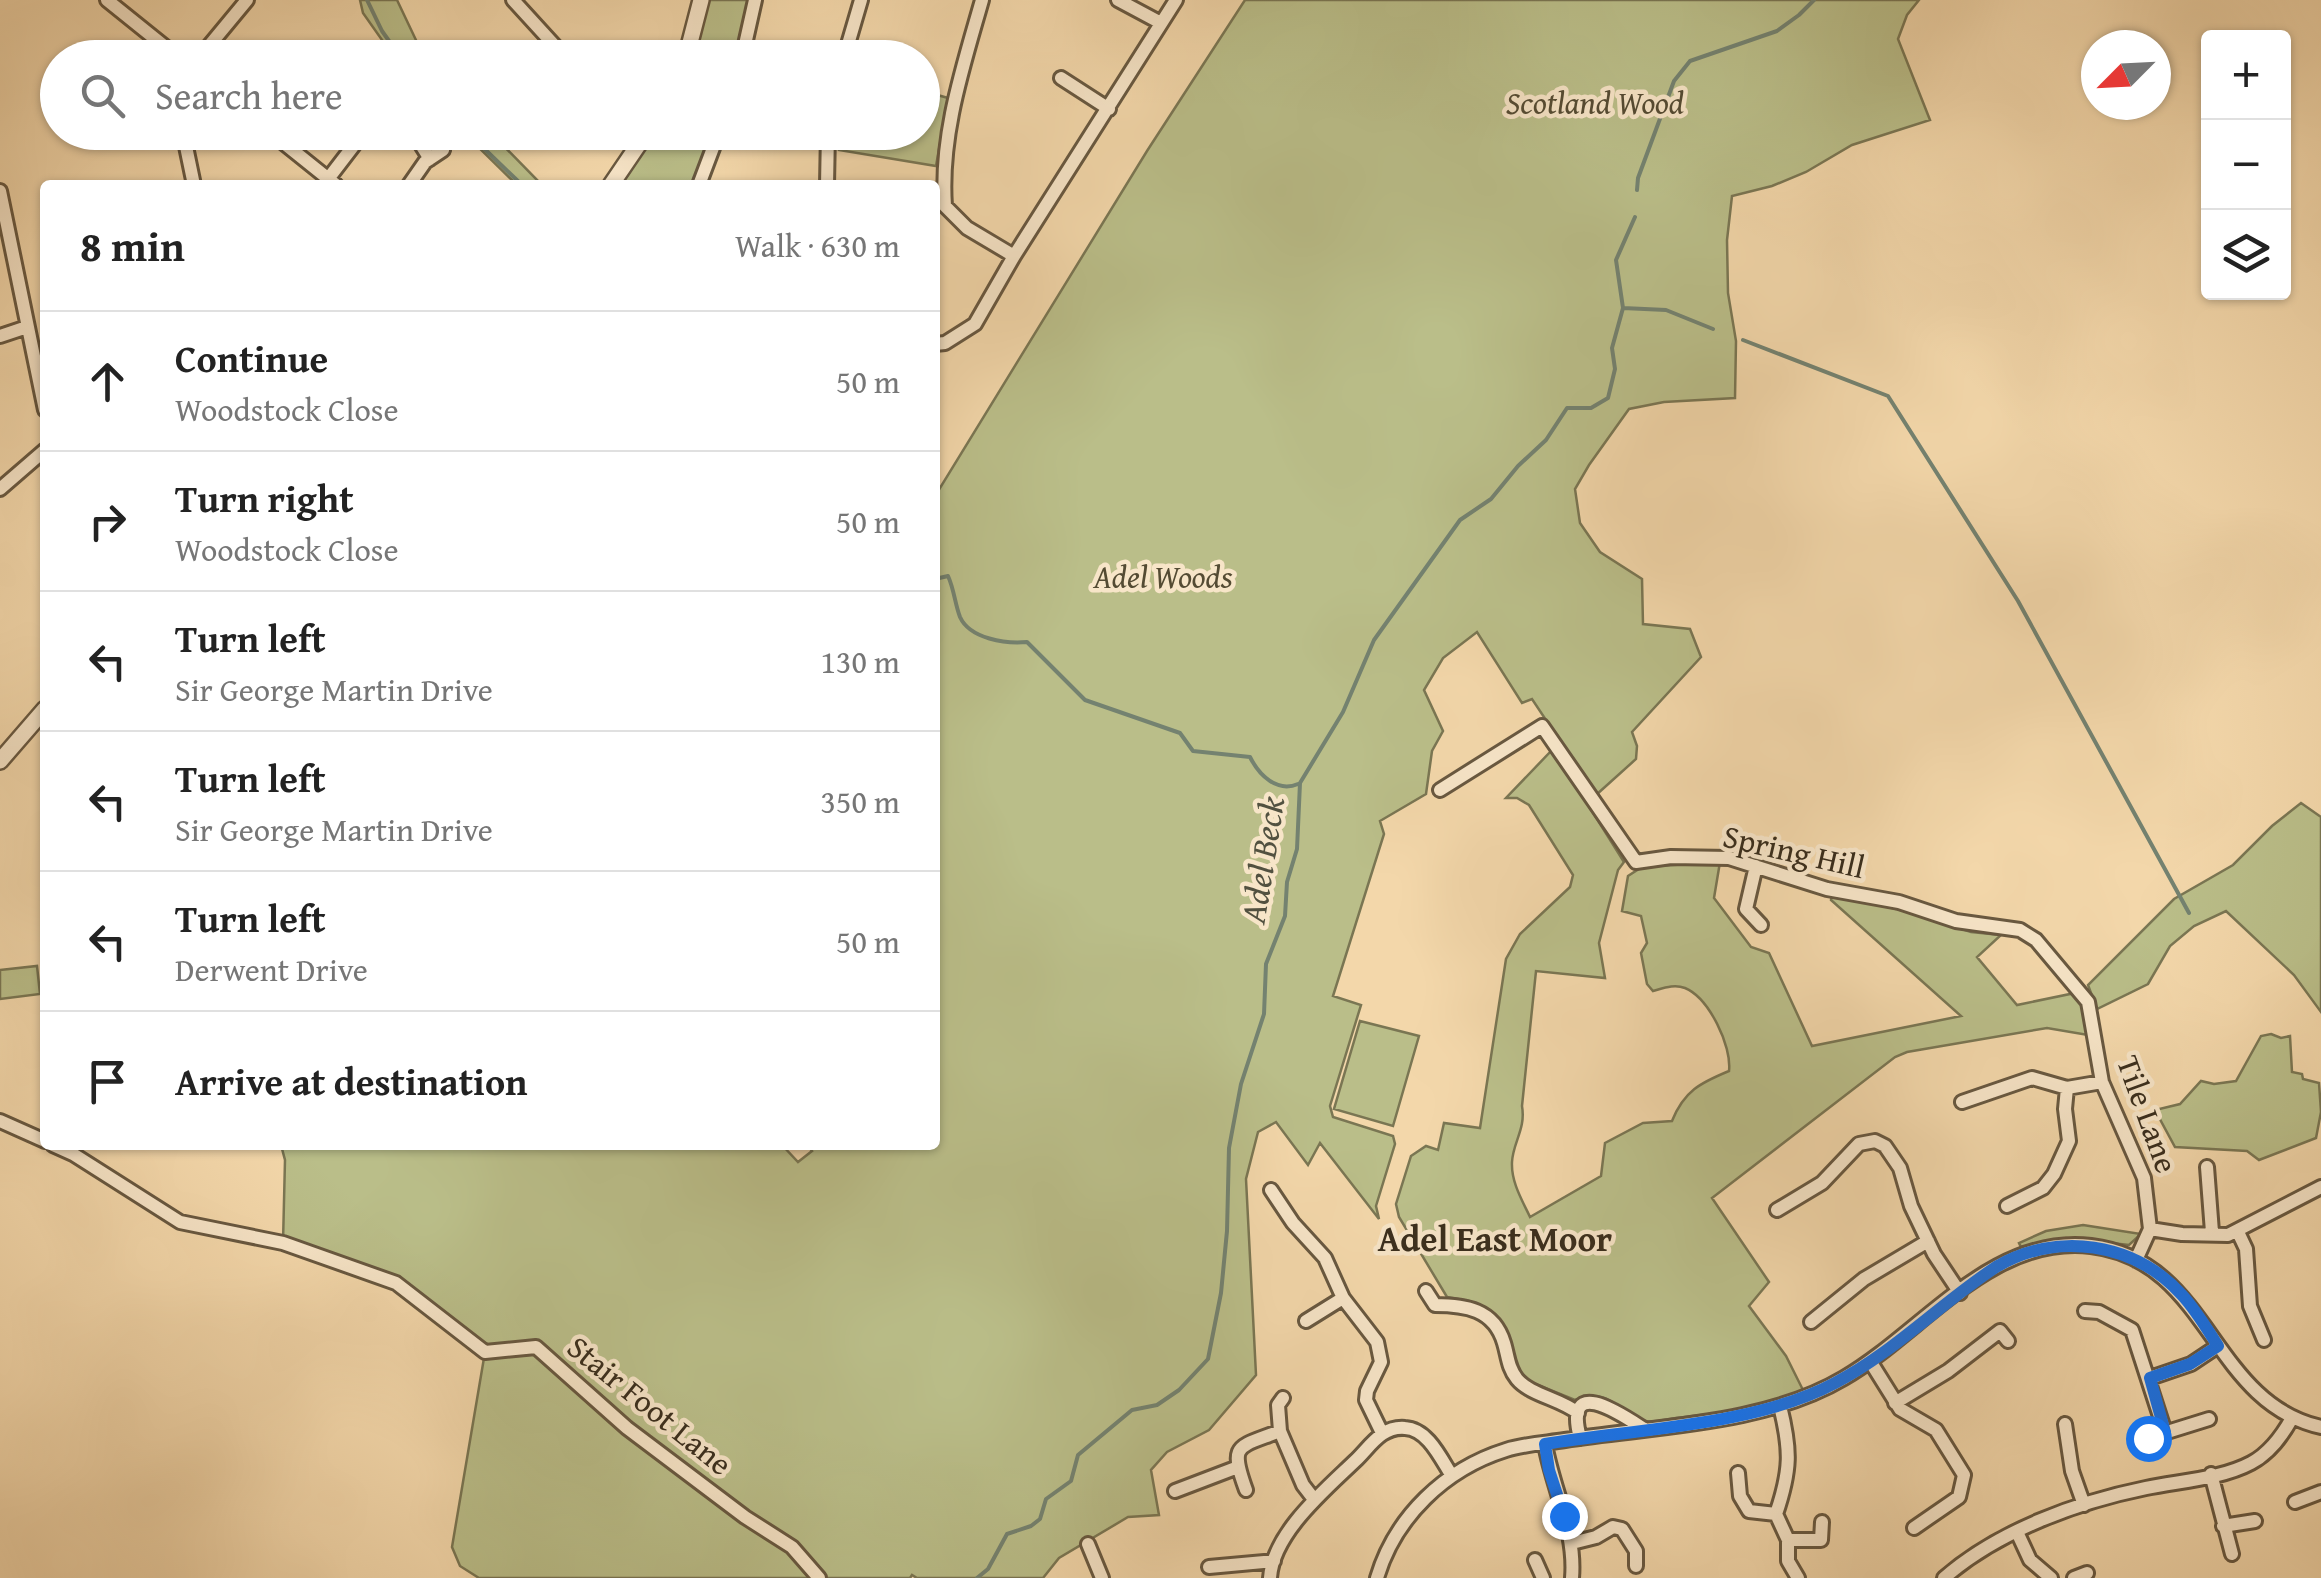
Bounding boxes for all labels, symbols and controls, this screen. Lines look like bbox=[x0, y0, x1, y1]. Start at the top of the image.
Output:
north arrow bbox=[2081, 30, 2171, 120]
map controls bbox=[2201, 30, 2291, 300]
button: + bbox=[2201, 30, 2291, 120]
search box bbox=[40, 40, 940, 150]
text: Search here bbox=[155, 67, 343, 123]
icon: search bbox=[75, 68, 130, 123]
park label: Scotland Wood bbox=[1506, 79, 1684, 126]
button: − bbox=[2201, 120, 2291, 210]
button: layers bbox=[2201, 210, 2291, 300]
text: 8 min bbox=[80, 215, 185, 276]
text: Walk · 630 m bbox=[735, 222, 900, 269]
text: Continue bbox=[175, 330, 328, 386]
icon: ahead bbox=[80, 354, 135, 409]
text: 50 m bbox=[836, 358, 900, 405]
text: Woodstock Close bbox=[175, 386, 398, 433]
text: Turn right bbox=[175, 470, 354, 526]
icon: right bbox=[80, 494, 135, 549]
text: 50 m bbox=[836, 498, 900, 545]
text: Woodstock Close bbox=[175, 526, 398, 573]
park label: Adel Woods bbox=[1093, 553, 1233, 600]
text: Turn left bbox=[175, 610, 326, 666]
icon: left bbox=[80, 634, 135, 689]
text: 130 m bbox=[821, 638, 900, 685]
text: Sir George Martin Drive bbox=[175, 666, 493, 713]
text: Turn left bbox=[175, 750, 326, 806]
icon: left bbox=[80, 774, 135, 829]
text: 350 m bbox=[821, 778, 900, 825]
water label: Adel Beck bbox=[1227, 792, 1297, 928]
text: Sir George Martin Drive bbox=[175, 806, 493, 853]
street label: Spring Hill bbox=[1718, 812, 1870, 890]
text: Turn left bbox=[175, 890, 326, 946]
icon: left bbox=[80, 914, 135, 969]
text: 50 m bbox=[836, 918, 900, 965]
text: Derwent Drive bbox=[175, 946, 368, 993]
street label: Tile Lane bbox=[2105, 1049, 2191, 1179]
text: Arrive at destination bbox=[175, 1053, 528, 1109]
icon: arrive bbox=[80, 1054, 135, 1109]
district label: Adel East Moor bbox=[1378, 1213, 1612, 1264]
street label: Stair Foot Lane bbox=[557, 1324, 743, 1486]
route start bbox=[2126, 1416, 2172, 1462]
route end bbox=[1542, 1494, 1588, 1540]

